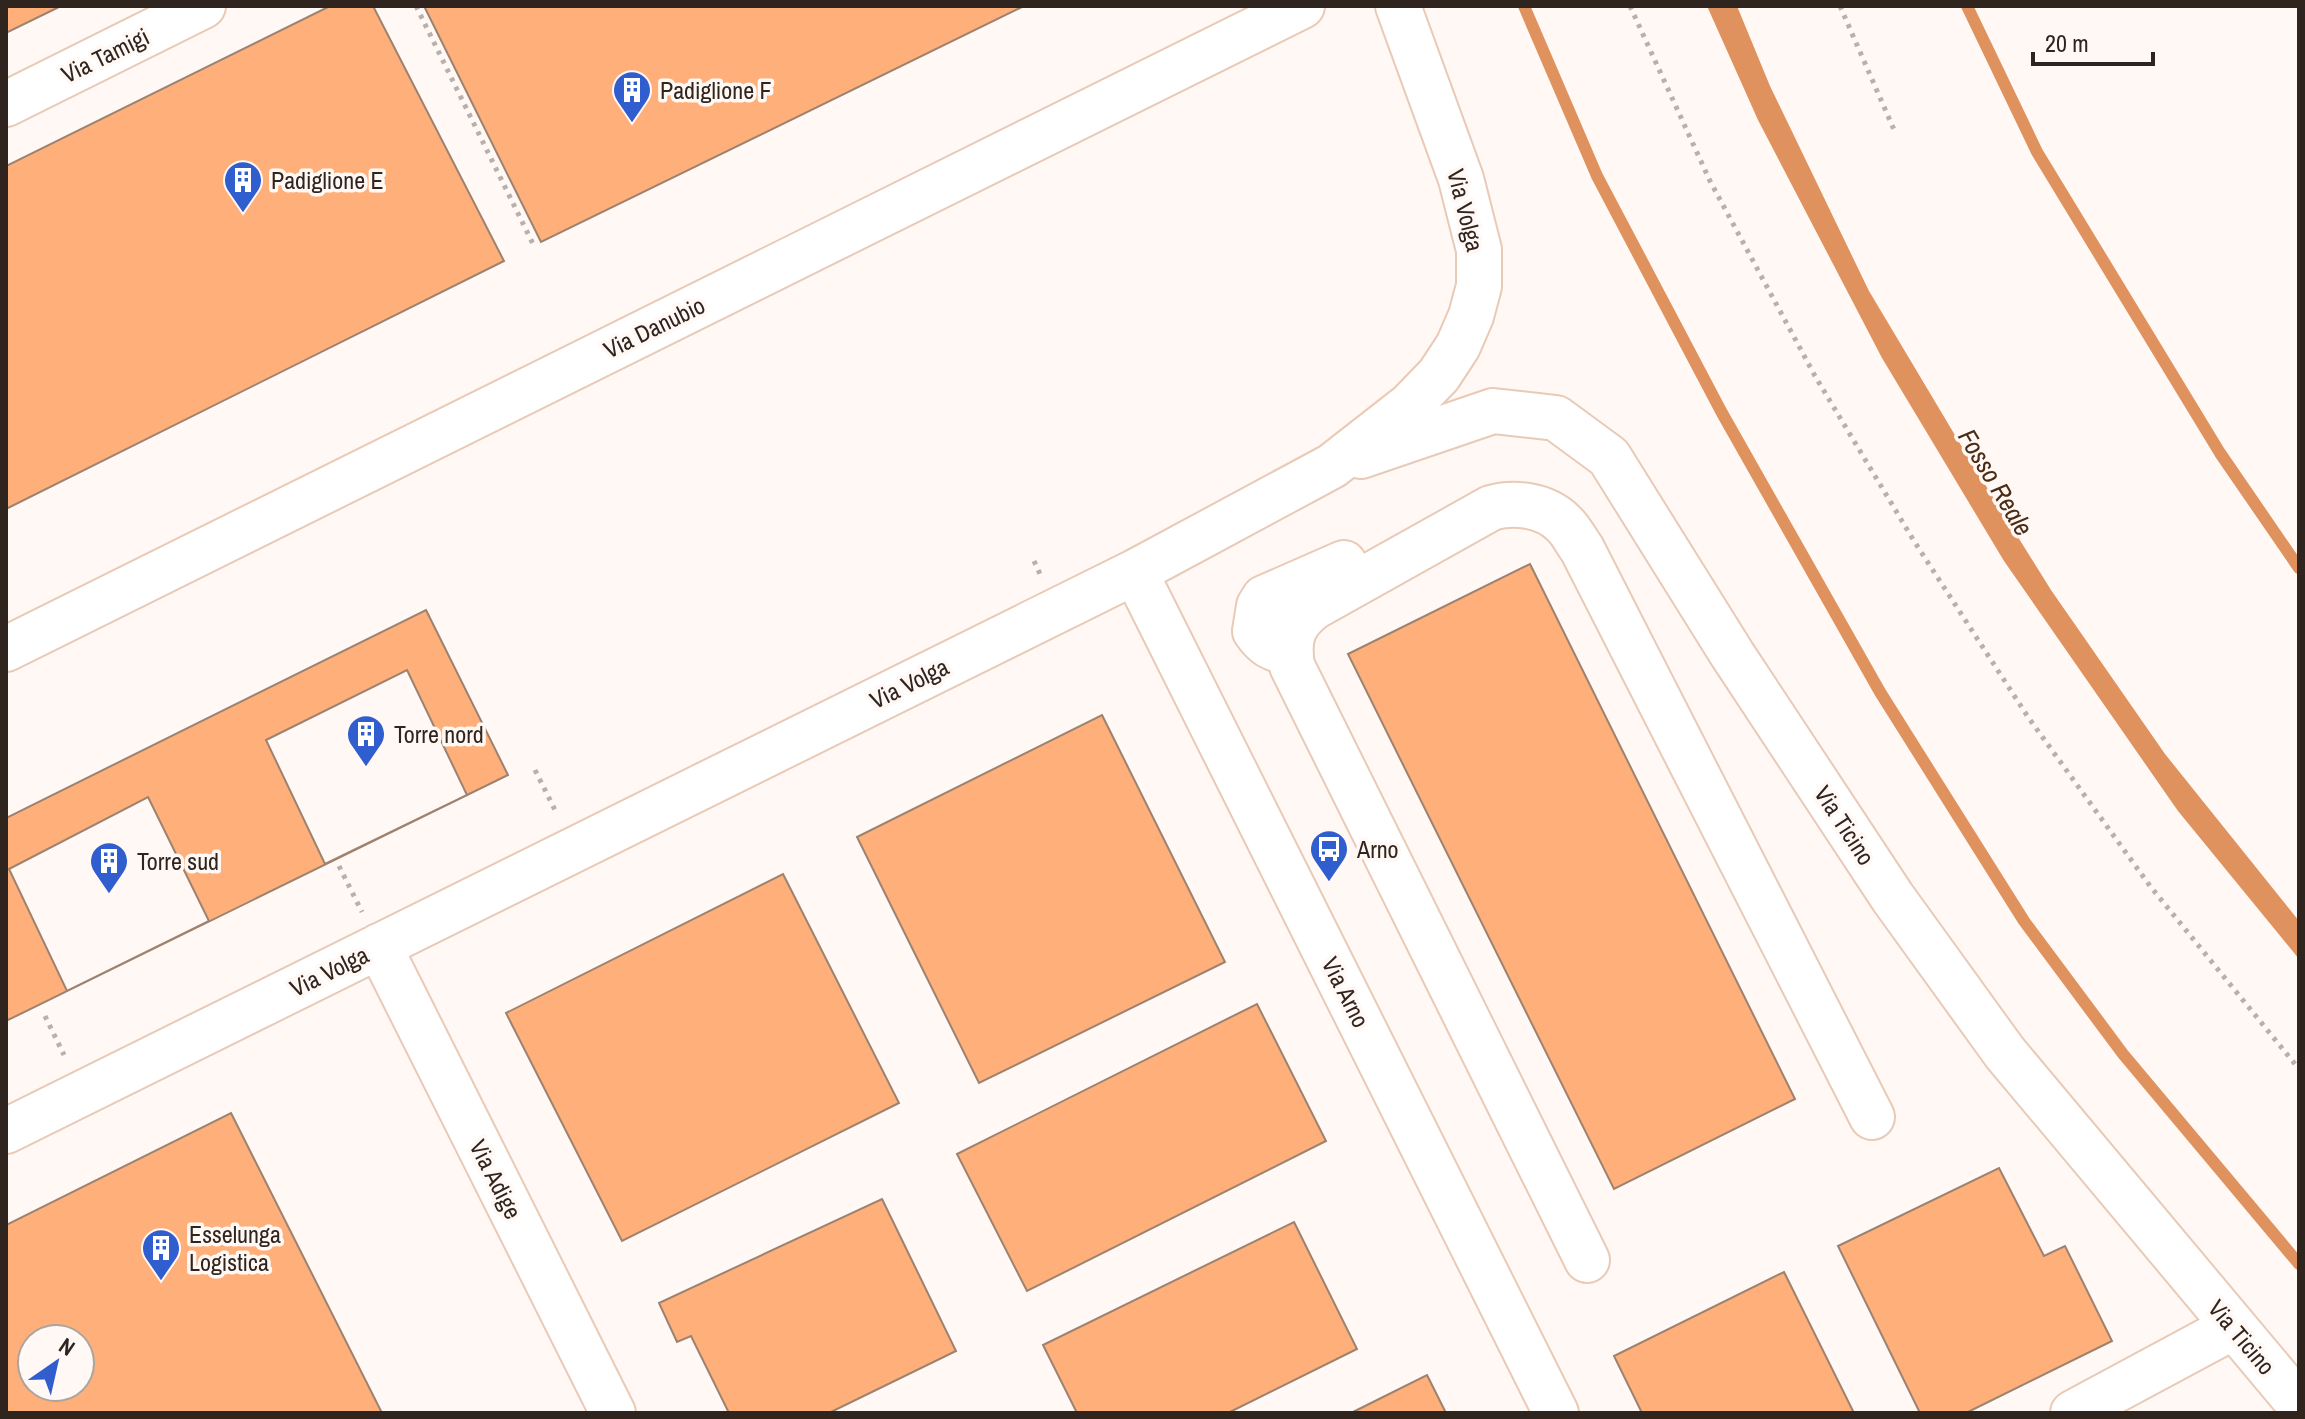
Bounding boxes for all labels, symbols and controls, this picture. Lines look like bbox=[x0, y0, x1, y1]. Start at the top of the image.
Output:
scale bar bbox=[2033, 16, 2153, 66]
street label: Via Tamigi bbox=[56, 20, 154, 90]
text: 20 m bbox=[2045, 27, 2089, 59]
building icon: Padiglione F bbox=[611, 69, 653, 124]
place label: Padiglione F bbox=[660, 74, 772, 106]
building icon: Padiglione E bbox=[222, 159, 264, 214]
place label: Padiglione E bbox=[271, 164, 384, 196]
street label: Via Volga bbox=[1440, 165, 1492, 255]
street label: Via Danubio bbox=[598, 289, 710, 365]
water label: Fosso Reale bbox=[1950, 422, 2042, 542]
street label: Via Volga bbox=[864, 650, 954, 716]
building icon: Torre nord bbox=[345, 713, 387, 768]
place label: Torre nord bbox=[394, 718, 484, 750]
street label: Via Ticino bbox=[1807, 779, 1883, 871]
bus stop icon: Arno bbox=[1308, 828, 1350, 883]
place label: Arno bbox=[1356, 833, 1399, 865]
building icon: Torre sud bbox=[88, 840, 130, 895]
place label: Torre sud bbox=[137, 845, 219, 877]
street label: Via Volga bbox=[284, 938, 374, 1004]
street label: Via Arno bbox=[1315, 951, 1377, 1033]
street label: Via Adige bbox=[462, 1134, 530, 1224]
place label: Esselunga Logistica bbox=[189, 1218, 281, 1278]
building icon: Esselunga Logistica bbox=[140, 1227, 182, 1282]
street label: Via Ticino bbox=[2201, 1293, 2283, 1381]
north arrow bbox=[16, 1323, 96, 1403]
text: N bbox=[53, 1330, 81, 1362]

